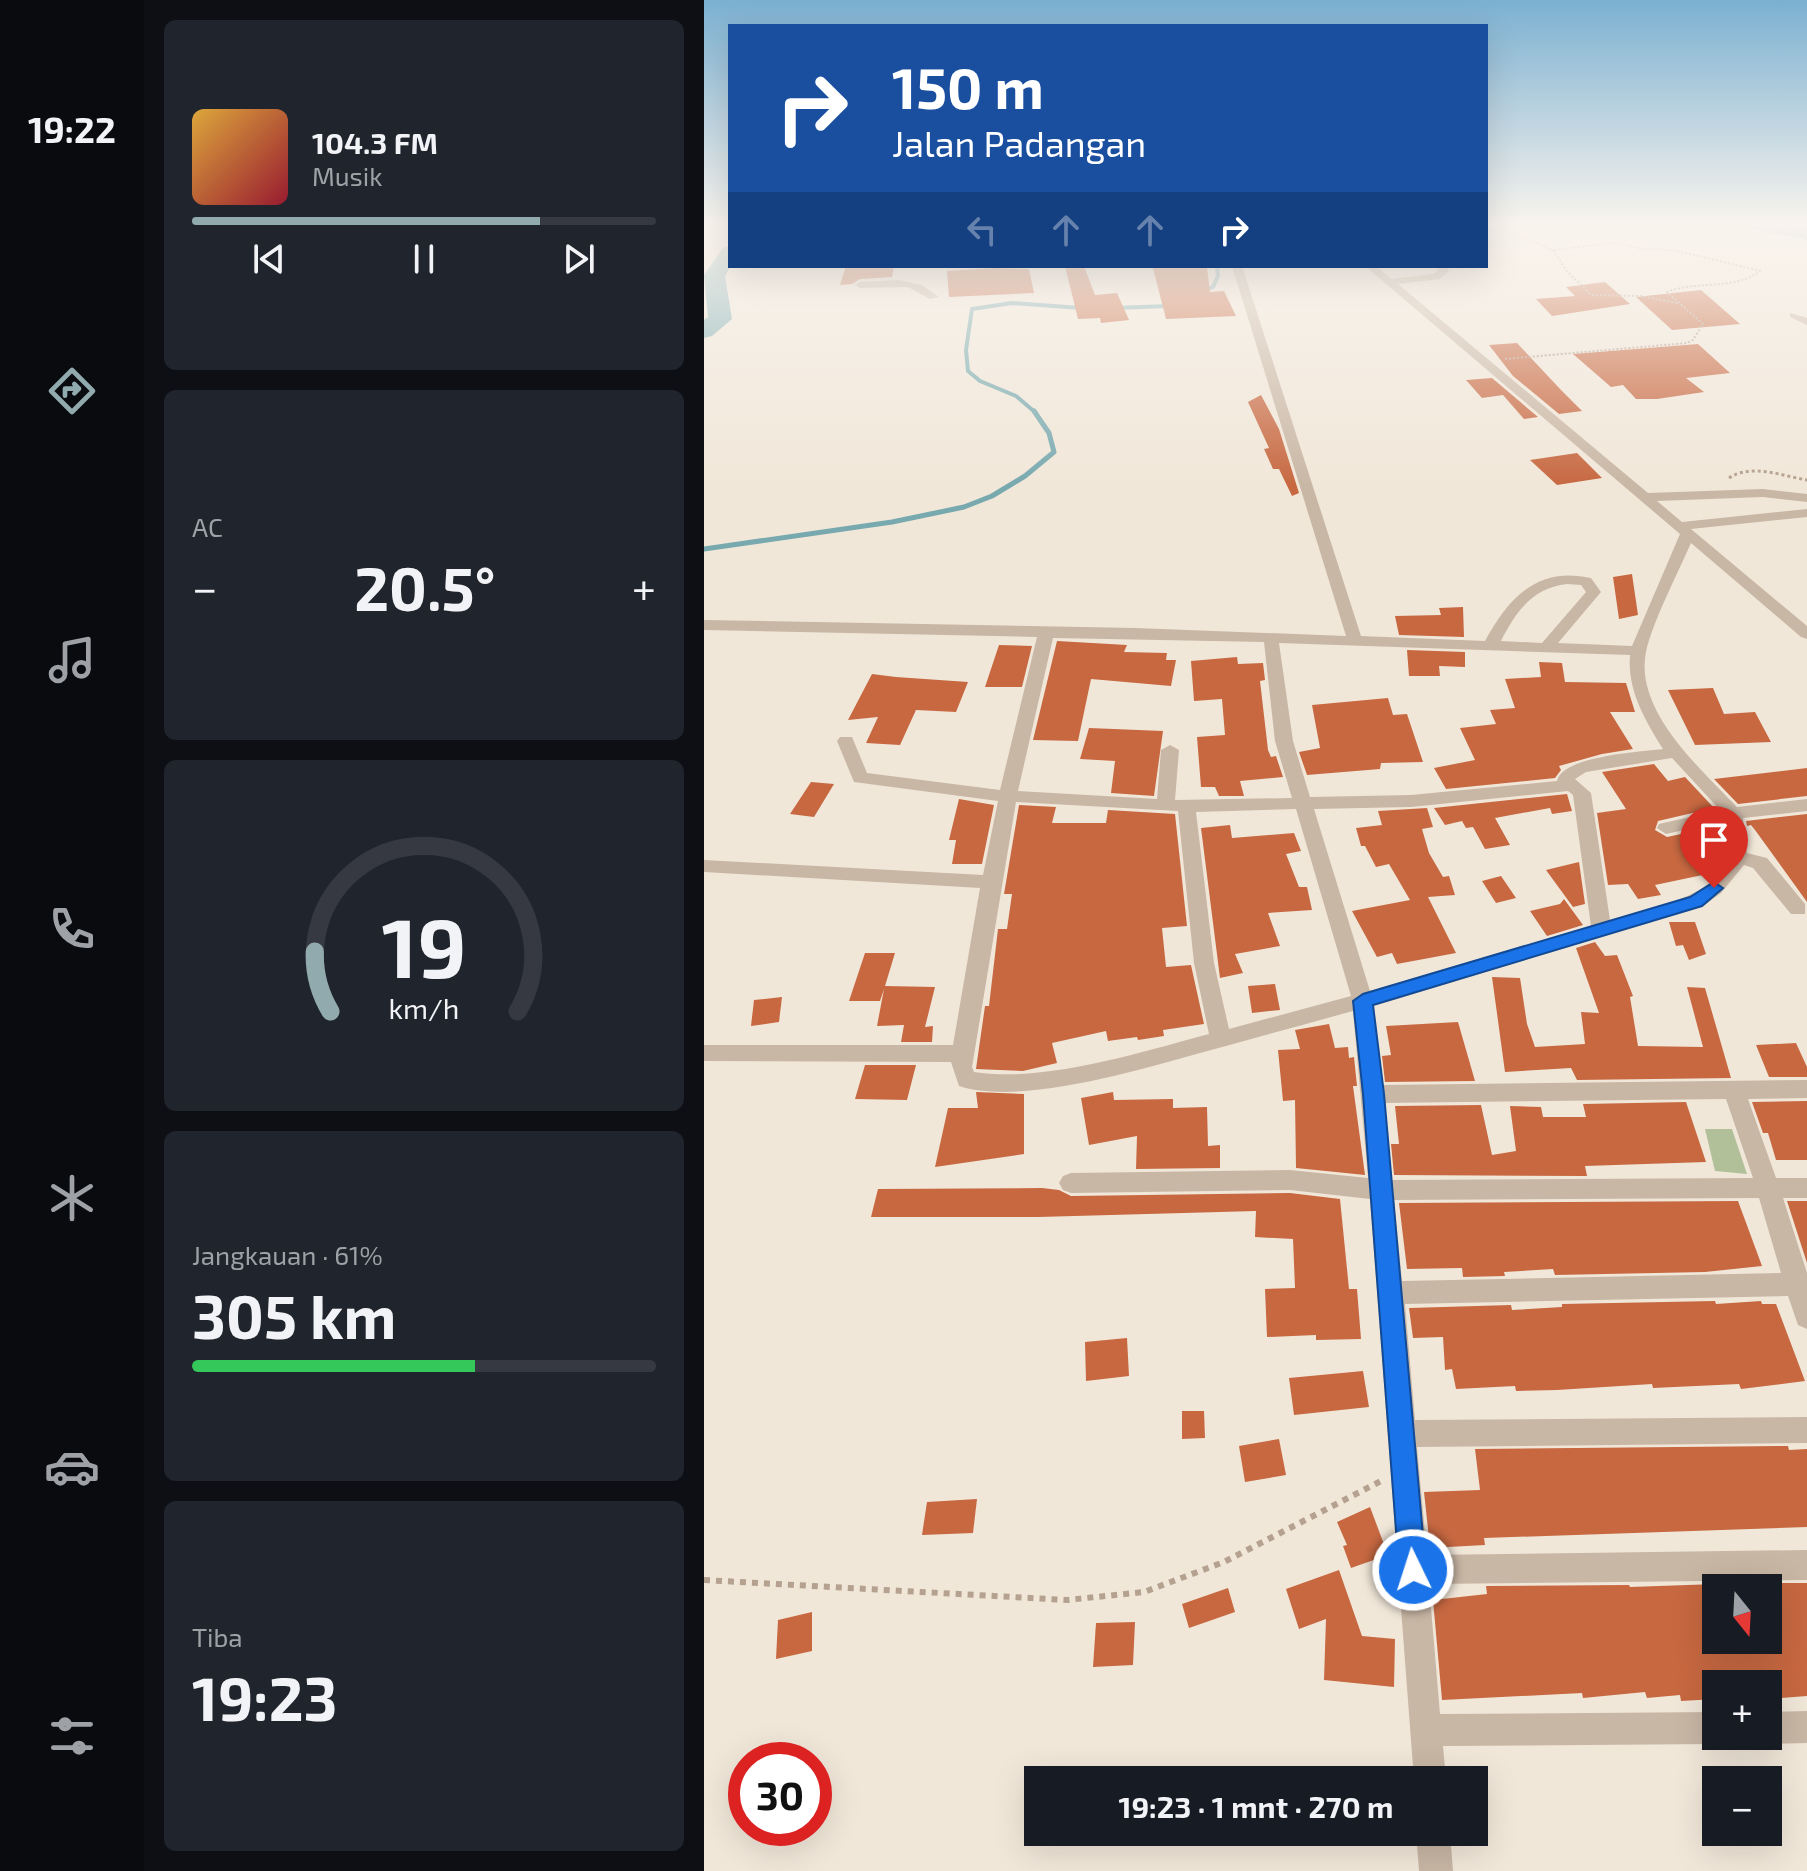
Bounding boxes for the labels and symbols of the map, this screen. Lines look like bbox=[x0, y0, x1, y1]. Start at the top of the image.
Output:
pin bbox=[1680, 806, 1748, 888]
position arrow bbox=[1371, 1528, 1455, 1612]
north arrow bbox=[1702, 1574, 1782, 1654]
speed limit sign: 30 bbox=[728, 1742, 832, 1846]

